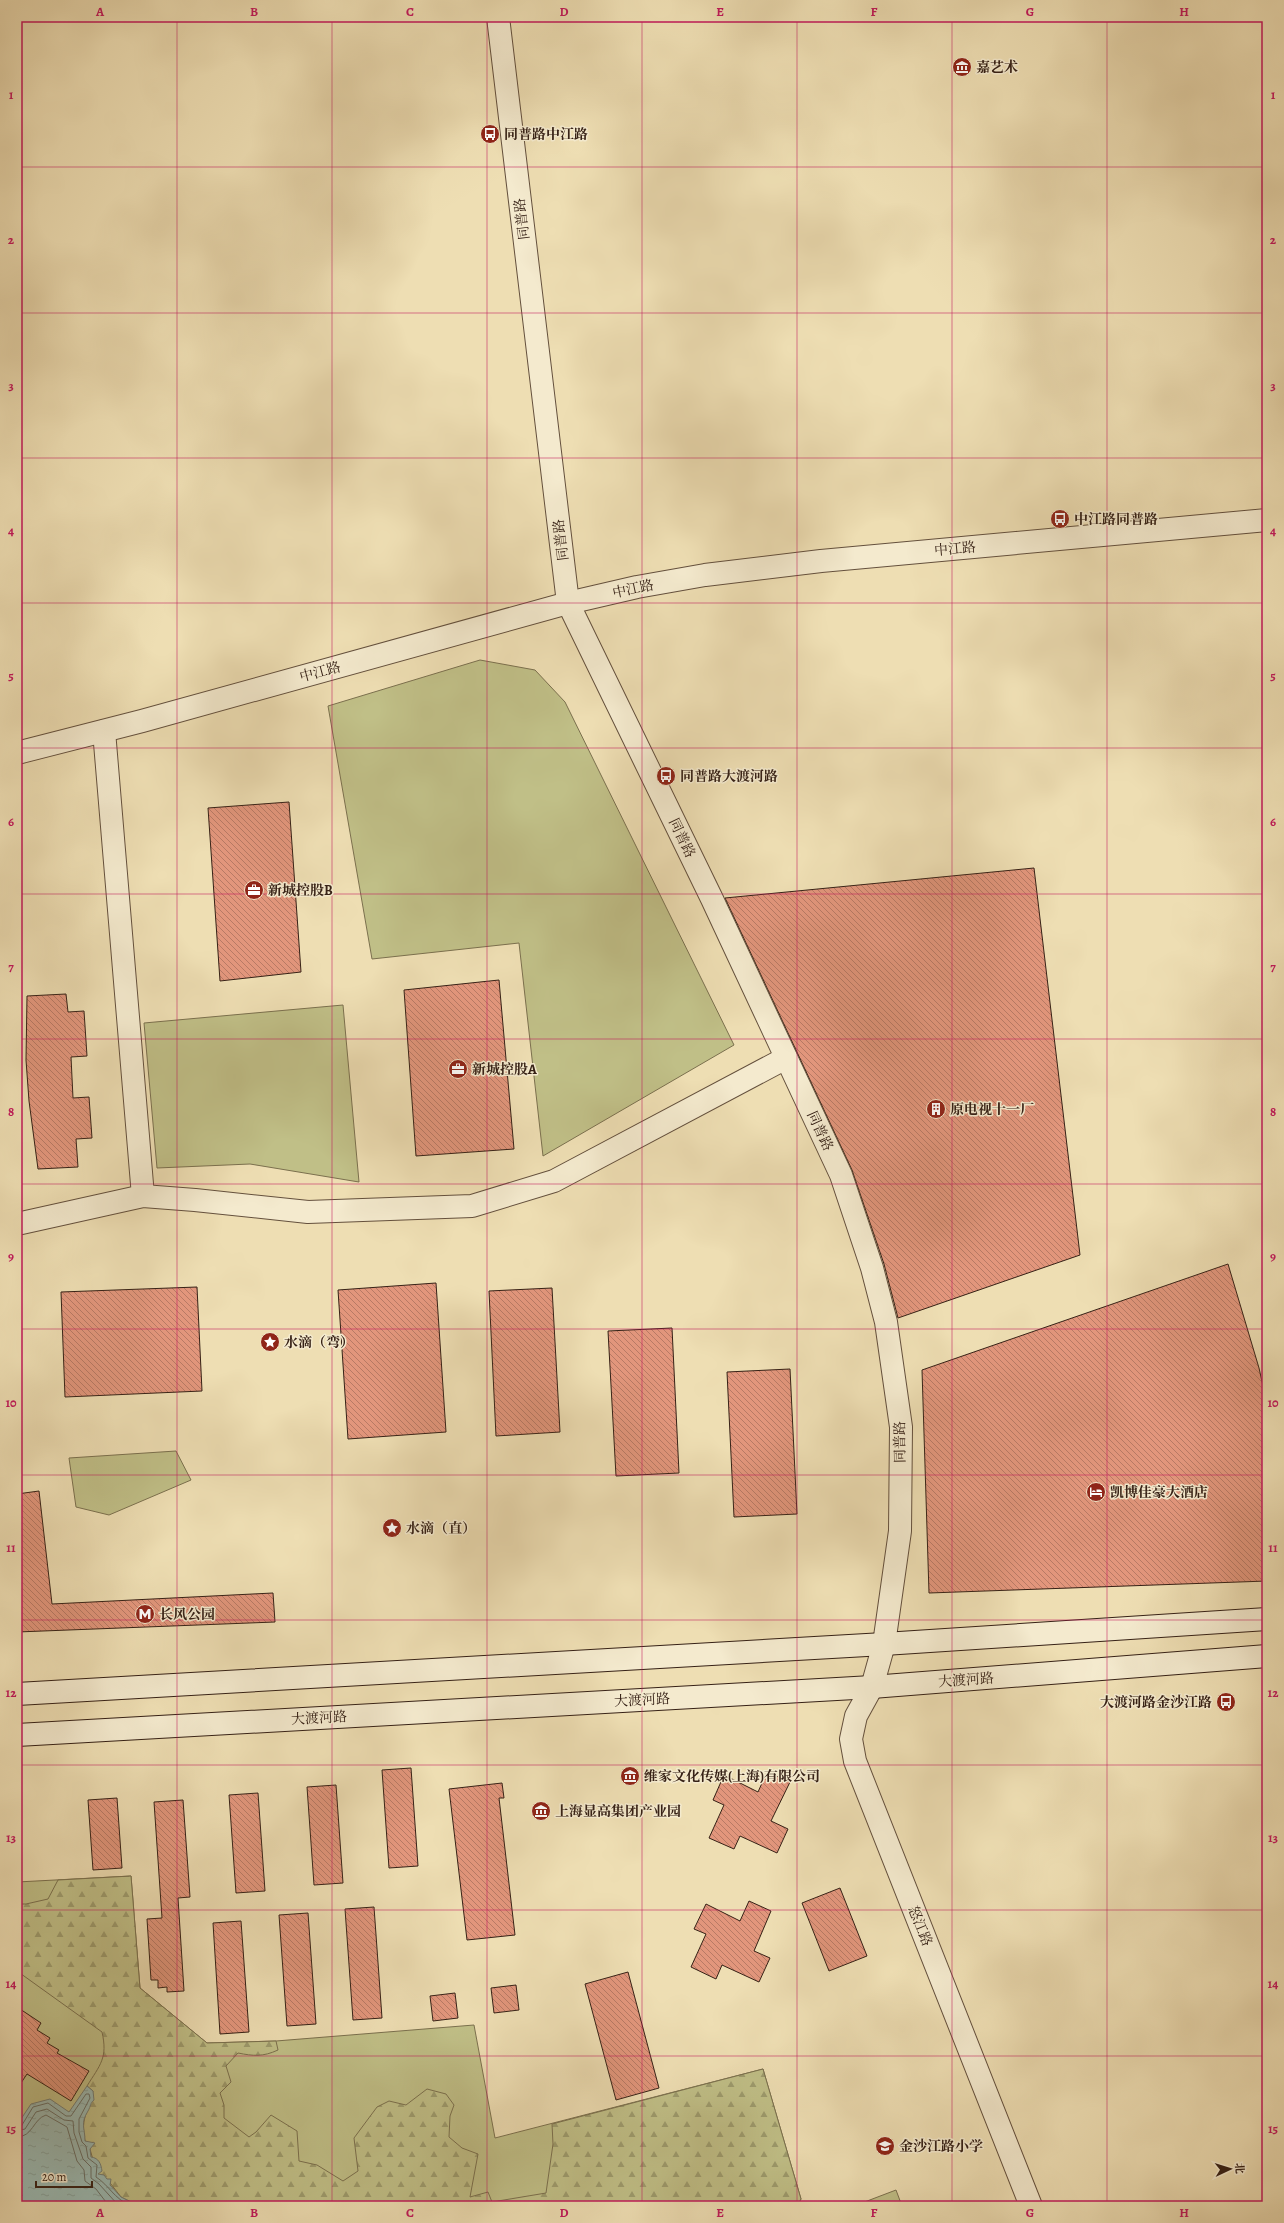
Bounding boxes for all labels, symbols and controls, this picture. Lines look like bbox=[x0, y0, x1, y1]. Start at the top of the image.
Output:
text: A bbox=[95, 3, 105, 20]
text: B bbox=[250, 3, 258, 20]
text: C bbox=[406, 3, 414, 20]
text: D bbox=[559, 3, 569, 20]
text: E bbox=[716, 3, 724, 20]
text: F bbox=[871, 3, 878, 20]
text: G bbox=[1026, 3, 1034, 20]
text: H bbox=[1179, 3, 1189, 20]
museum icon: 嘉艺术 bbox=[951, 56, 973, 78]
place label: 嘉艺术 bbox=[976, 58, 1018, 77]
text: 1 bbox=[9, 86, 14, 103]
text: 1 bbox=[1271, 86, 1276, 103]
bus stop icon: 同普路中江路 bbox=[479, 123, 501, 145]
place label: 同普路中江路 bbox=[504, 125, 588, 144]
street label: 同普路 bbox=[510, 197, 534, 241]
text: 2 bbox=[8, 231, 15, 248]
text: 2 bbox=[1270, 231, 1277, 248]
text: 3 bbox=[8, 377, 14, 394]
text: 3 bbox=[1270, 377, 1276, 394]
bus stop icon: 中江路同普路 bbox=[1049, 508, 1071, 530]
place label: 中江路同普路 bbox=[1074, 510, 1158, 529]
street label: 同普路 bbox=[549, 518, 573, 562]
text: 4 bbox=[8, 522, 14, 539]
text: 4 bbox=[1270, 522, 1276, 539]
street label: 中江路 bbox=[933, 538, 977, 560]
street label: 中江路 bbox=[610, 575, 656, 603]
street label: 中江路 bbox=[297, 657, 343, 687]
text: 5 bbox=[8, 667, 14, 684]
text: 5 bbox=[1270, 667, 1276, 684]
bus stop icon: 同普路大渡河路 bbox=[655, 765, 677, 787]
place label: 同普路大渡河路 bbox=[680, 767, 778, 786]
text: 6 bbox=[8, 813, 14, 830]
text: 6 bbox=[1270, 813, 1276, 830]
street label: 同普路 bbox=[664, 815, 700, 861]
office icon: 新城控股B bbox=[243, 879, 265, 901]
place label: 新城控股B bbox=[268, 881, 333, 900]
text: 7 bbox=[8, 958, 14, 975]
text: 7 bbox=[1270, 958, 1276, 975]
office icon: 新城控股A bbox=[447, 1058, 469, 1080]
place label: 新城控股A bbox=[472, 1060, 537, 1079]
building icon: 原电视十一厂 bbox=[925, 1098, 947, 1120]
place label: 原电视十一厂 bbox=[950, 1100, 1034, 1119]
text: 8 bbox=[8, 1103, 14, 1120]
text: 8 bbox=[1270, 1103, 1276, 1120]
street label: 同普路 bbox=[803, 1108, 837, 1154]
text: 9 bbox=[8, 1248, 14, 1265]
text: 9 bbox=[1270, 1248, 1276, 1265]
place icon: 水滴（弯） bbox=[259, 1331, 281, 1353]
place label: 水滴（弯） bbox=[284, 1333, 354, 1352]
text: 10 bbox=[5, 1394, 17, 1411]
text: 10 bbox=[1267, 1394, 1279, 1411]
street label: 同普路 bbox=[890, 1421, 910, 1463]
hotel icon: 凯博佳豪大酒店 bbox=[1085, 1481, 1107, 1503]
place label: 凯博佳豪大酒店 bbox=[1110, 1483, 1208, 1502]
place icon: 水滴（直） bbox=[381, 1517, 403, 1539]
place label: 水滴（直） bbox=[406, 1519, 476, 1538]
text: 11 bbox=[6, 1539, 16, 1556]
text: 11 bbox=[1268, 1539, 1278, 1556]
metro station icon: 长风公园 bbox=[134, 1603, 156, 1625]
place label: 长风公园 bbox=[159, 1605, 215, 1624]
street label: 大渡河路 bbox=[937, 1669, 995, 1691]
text: 12 bbox=[6, 1684, 17, 1701]
text: 12 bbox=[1268, 1684, 1279, 1701]
street label: 大渡河路 bbox=[614, 1689, 670, 1711]
bus stop icon: 大渡河路金沙江路 bbox=[1215, 1691, 1237, 1713]
place label: 大渡河路金沙江路 bbox=[1100, 1693, 1212, 1712]
street label: 大渡河路 bbox=[291, 1707, 347, 1729]
museum icon: 维家文化传媒(上海)有限公司 bbox=[619, 1765, 641, 1787]
place label: 维家文化传媒(上海)有限公司 bbox=[644, 1767, 820, 1786]
museum icon: 上海显高集团产业园 bbox=[530, 1800, 552, 1822]
place label: 上海显高集团产业园 bbox=[555, 1802, 681, 1821]
text: 13 bbox=[6, 1829, 17, 1846]
text: 13 bbox=[1268, 1829, 1279, 1846]
street label: 怒江路 bbox=[903, 1903, 937, 1949]
text: 14 bbox=[6, 1975, 16, 1992]
text: 14 bbox=[1268, 1975, 1278, 1992]
text: 15 bbox=[6, 2120, 17, 2137]
text: 15 bbox=[1268, 2120, 1279, 2137]
school or university icon: 金沙江路小学 bbox=[874, 2135, 896, 2157]
place label: 金沙江路小学 bbox=[899, 2137, 983, 2156]
north arrow bbox=[1210, 2149, 1250, 2189]
text: 北 bbox=[1232, 2162, 1247, 2174]
scale bar bbox=[36, 2163, 92, 2189]
text: 20 m bbox=[42, 2169, 66, 2185]
text: A bbox=[95, 2204, 105, 2221]
text: B bbox=[250, 2204, 258, 2221]
text: C bbox=[406, 2204, 414, 2221]
text: D bbox=[559, 2204, 569, 2221]
text: E bbox=[716, 2204, 724, 2221]
text: F bbox=[871, 2204, 878, 2221]
text: G bbox=[1026, 2204, 1034, 2221]
text: H bbox=[1179, 2204, 1189, 2221]

